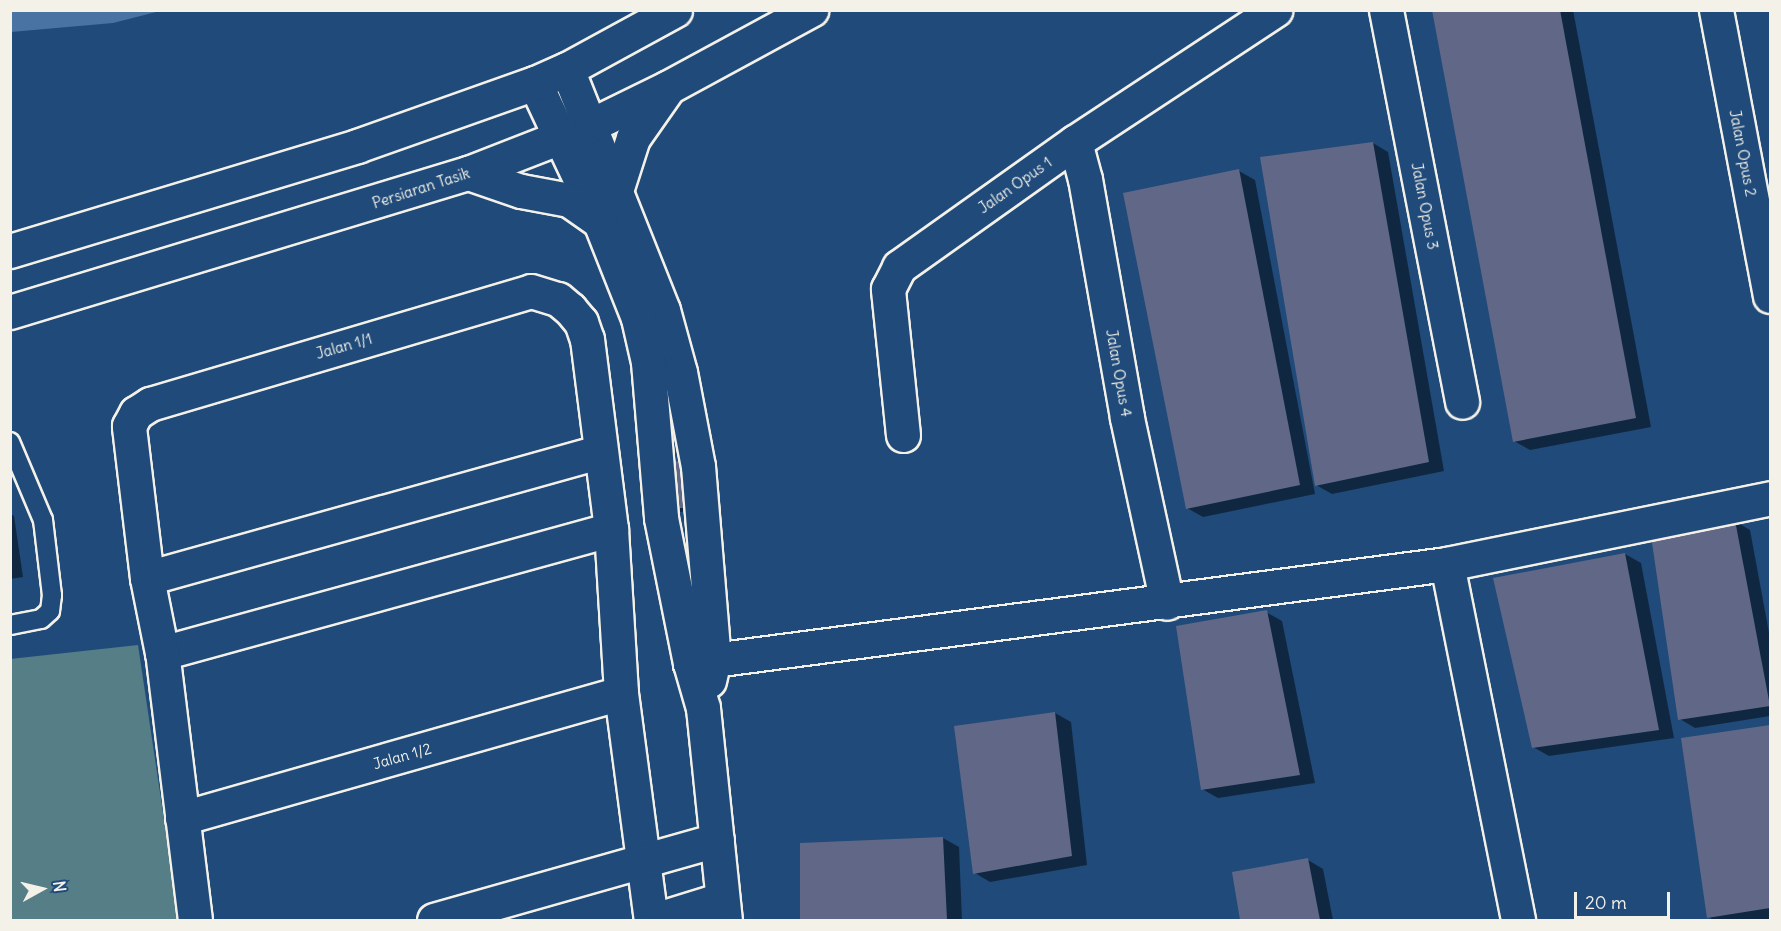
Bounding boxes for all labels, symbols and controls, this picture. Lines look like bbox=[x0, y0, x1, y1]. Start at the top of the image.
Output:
street label: Jalan Opus 2 bbox=[1726, 108, 1760, 198]
street label: Jalan Opus 1 bbox=[975, 153, 1055, 217]
street label: Jalan Opus 3 bbox=[1408, 161, 1442, 251]
street label: Persiaran Tasik bbox=[370, 164, 472, 212]
street label: Jalan Opus 4 bbox=[1102, 328, 1136, 418]
street label: Jalan 1/1 bbox=[314, 329, 374, 363]
street label: Jalan 1/2 bbox=[371, 739, 433, 773]
north arrow bbox=[12, 859, 72, 919]
text: N bbox=[49, 880, 70, 893]
scale bar bbox=[1577, 880, 1673, 918]
text: 20 m bbox=[1585, 891, 1627, 914]

